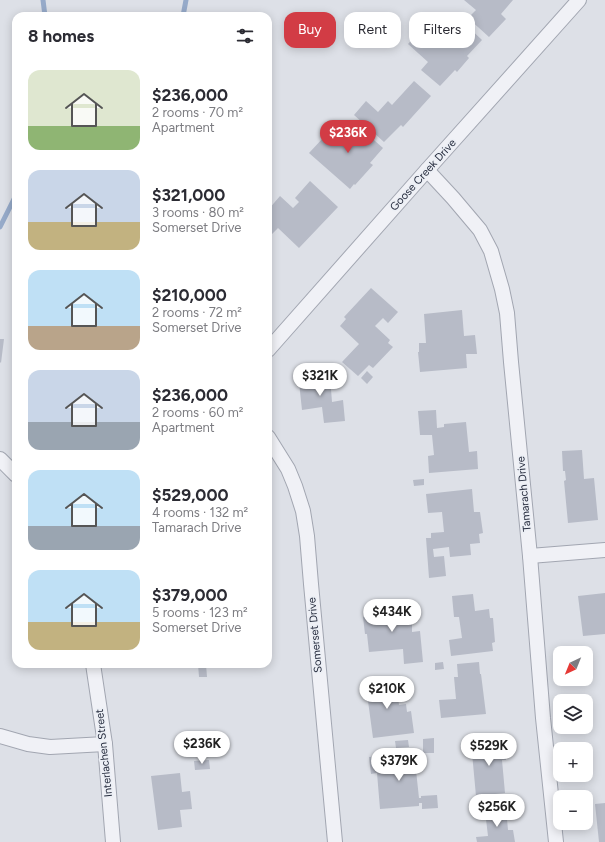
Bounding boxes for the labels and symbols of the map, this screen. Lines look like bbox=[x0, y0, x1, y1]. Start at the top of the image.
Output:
pin: $236K bbox=[320, 120, 376, 154]
street label: Goose Creek Drive bbox=[387, 136, 459, 214]
pin: $321K bbox=[292, 363, 348, 397]
street label: Tamarach Drive bbox=[514, 456, 534, 532]
street label: Somerset Drive bbox=[305, 597, 325, 673]
pin: $434K bbox=[364, 599, 420, 633]
north arrow bbox=[553, 646, 593, 686]
pin: $210K bbox=[359, 676, 415, 710]
street label: Interlachen Street bbox=[93, 708, 115, 798]
pin: $236K bbox=[174, 731, 230, 765]
pin: $529K bbox=[461, 733, 517, 767]
pin: $379K bbox=[371, 748, 427, 782]
pin: $256K bbox=[469, 794, 525, 828]

